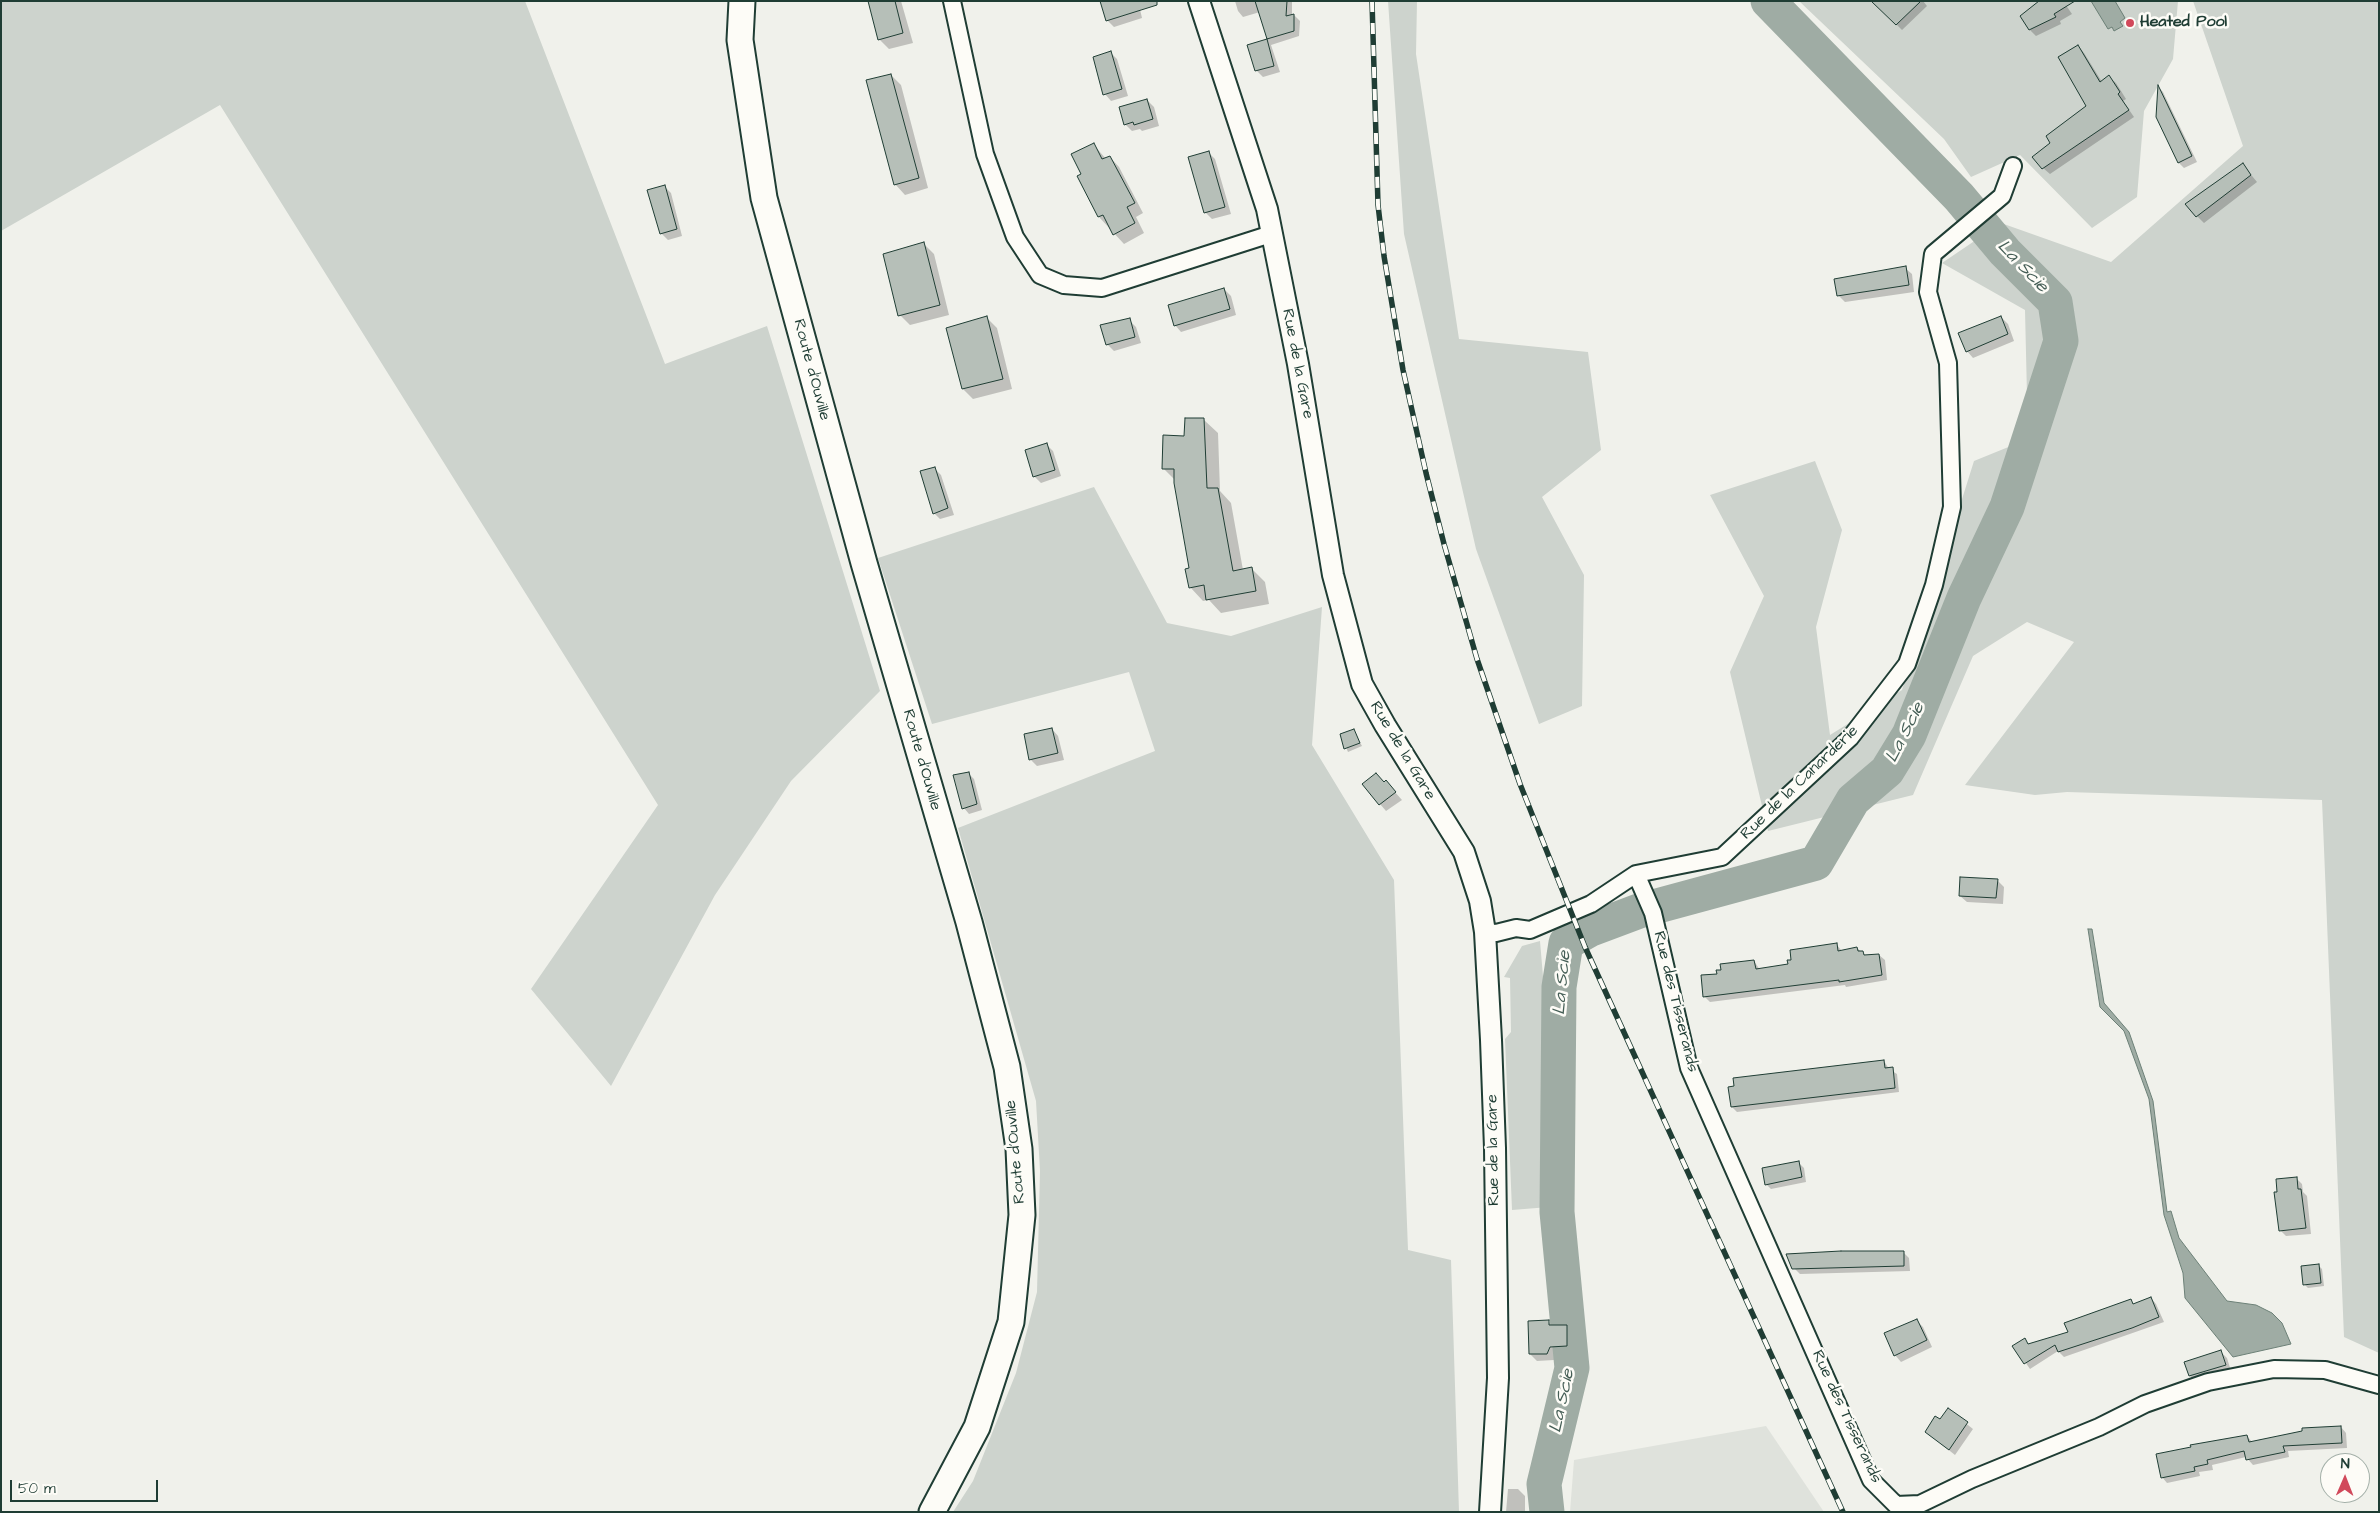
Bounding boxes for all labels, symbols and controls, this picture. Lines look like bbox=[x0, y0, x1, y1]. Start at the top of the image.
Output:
place label: Heated Pool bbox=[2140, 13, 2227, 33]
marker: Heated Pool bbox=[2124, 17, 2136, 29]
water label: La Scie bbox=[1992, 236, 2052, 298]
street label: Rue de la Gare bbox=[1277, 307, 1317, 421]
street label: Route d'Ouville bbox=[788, 317, 834, 423]
street label: Rue de la Gare bbox=[1365, 698, 1439, 804]
water label: La Scie bbox=[1882, 699, 1930, 767]
street label: Route d'Ouville bbox=[897, 707, 945, 813]
street label: Rue de la Canarderie bbox=[1737, 722, 1863, 844]
street label: Rue des Tisserands bbox=[1648, 930, 1702, 1074]
water label: La Scie bbox=[1549, 950, 1577, 1016]
street label: Rue de la Gare bbox=[1483, 1094, 1505, 1206]
street label: Route d'Ouville bbox=[1002, 1099, 1030, 1205]
street label: Rue des Tisserands bbox=[1807, 1348, 1885, 1486]
water label: La Scie bbox=[1546, 1367, 1580, 1435]
north arrow bbox=[2320, 1453, 2370, 1503]
text: N bbox=[2341, 1454, 2350, 1474]
scale bar bbox=[12, 1470, 160, 1502]
text: 50 m bbox=[18, 1478, 56, 1499]

